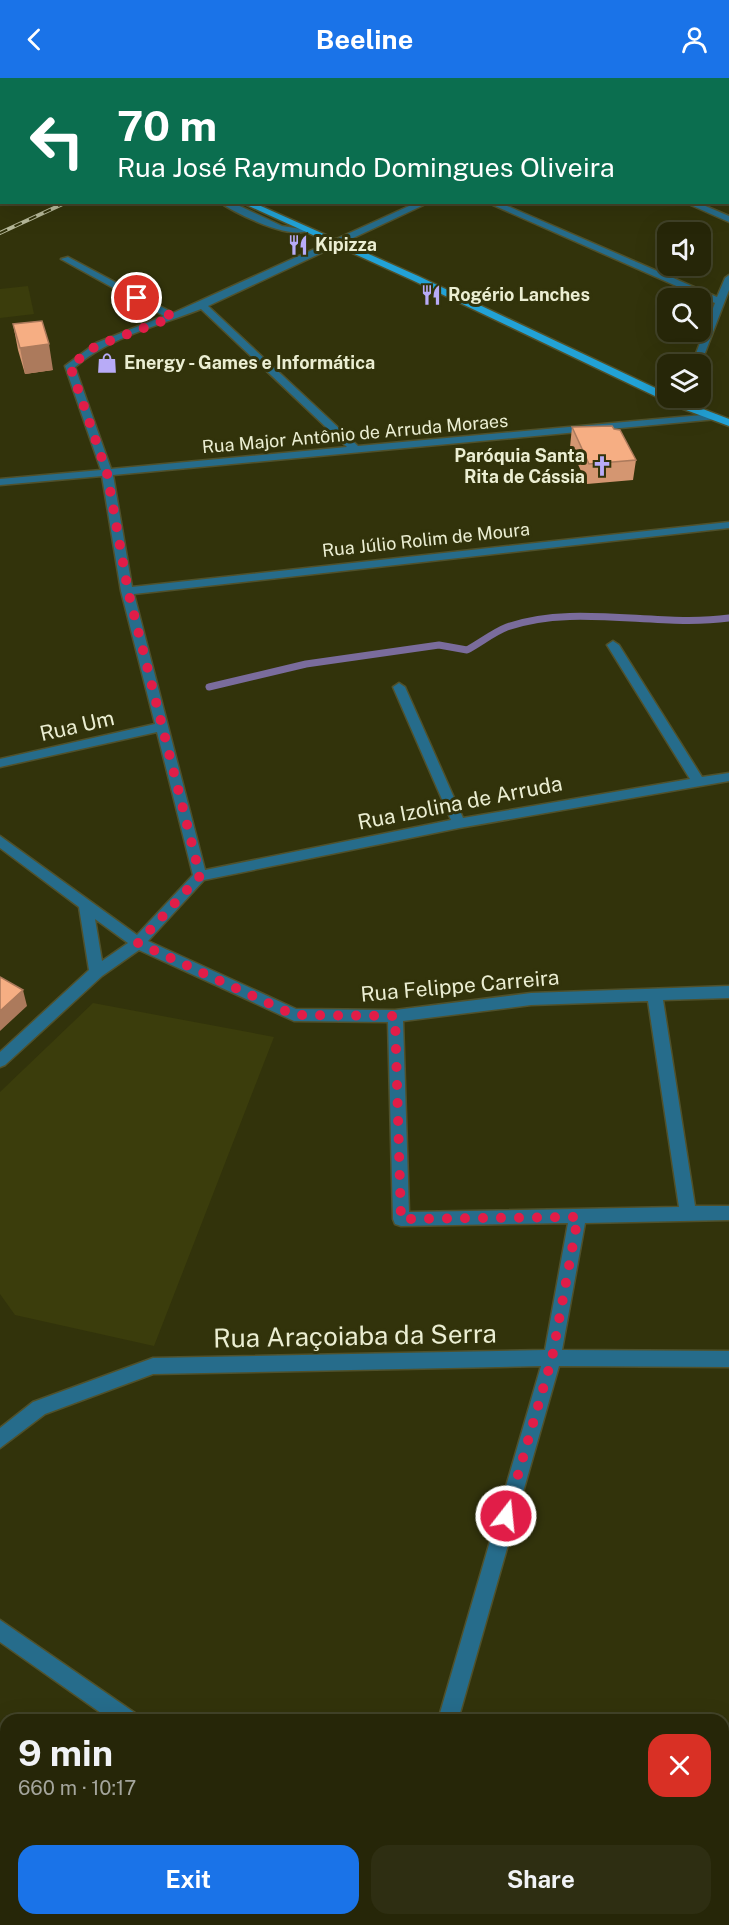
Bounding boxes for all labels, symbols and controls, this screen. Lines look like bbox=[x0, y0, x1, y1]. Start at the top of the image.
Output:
icon: back bbox=[18, 23, 51, 56]
text: Beeline bbox=[316, 23, 413, 55]
icon: person bbox=[678, 23, 711, 56]
text: 70 m bbox=[117, 101, 217, 150]
icon: left bbox=[18, 102, 96, 180]
text: Rua José Raymundo Domingues Oliveira bbox=[117, 151, 615, 183]
map controls bbox=[657, 222, 711, 408]
button: sound bbox=[657, 222, 711, 276]
restaurant icon: Kipizza bbox=[286, 233, 310, 257]
place label: Kipizza bbox=[315, 234, 377, 255]
pin bbox=[111, 272, 162, 323]
icon: arrive bbox=[120, 281, 153, 314]
restaurant icon: Rogério Lanches bbox=[419, 283, 443, 307]
place label: Rogério Lanches bbox=[448, 284, 590, 305]
button: search bbox=[657, 288, 711, 342]
shop icon: Energy - Games e Informática bbox=[95, 351, 119, 375]
place label: Energy - Games e Informática bbox=[124, 352, 375, 373]
button: layers bbox=[657, 354, 711, 408]
street label: Rua Major Antônio de Arruda Moraes bbox=[201, 410, 509, 457]
place label: Paróquia Santa Rita de Cássia bbox=[454, 445, 585, 487]
church icon: Paróquia Santa Rita de Cássia bbox=[590, 454, 614, 478]
street label: Rua Júlio Rolim de Moura bbox=[321, 518, 531, 561]
street label: Rua Um bbox=[37, 705, 117, 746]
street label: Rua Izolina de Arruda bbox=[355, 770, 564, 835]
street label: Rua Felippe Carreira bbox=[360, 964, 560, 1007]
street label: Rua Araçoiaba da Serra bbox=[213, 1318, 497, 1353]
position arrow bbox=[474, 1484, 538, 1548]
text: 9 min bbox=[18, 1732, 113, 1774]
button: close bbox=[648, 1734, 711, 1797]
text: 660 m · 10:17 bbox=[18, 1776, 136, 1800]
button: Exit bbox=[18, 1845, 359, 1914]
button: Share bbox=[371, 1845, 711, 1914]

